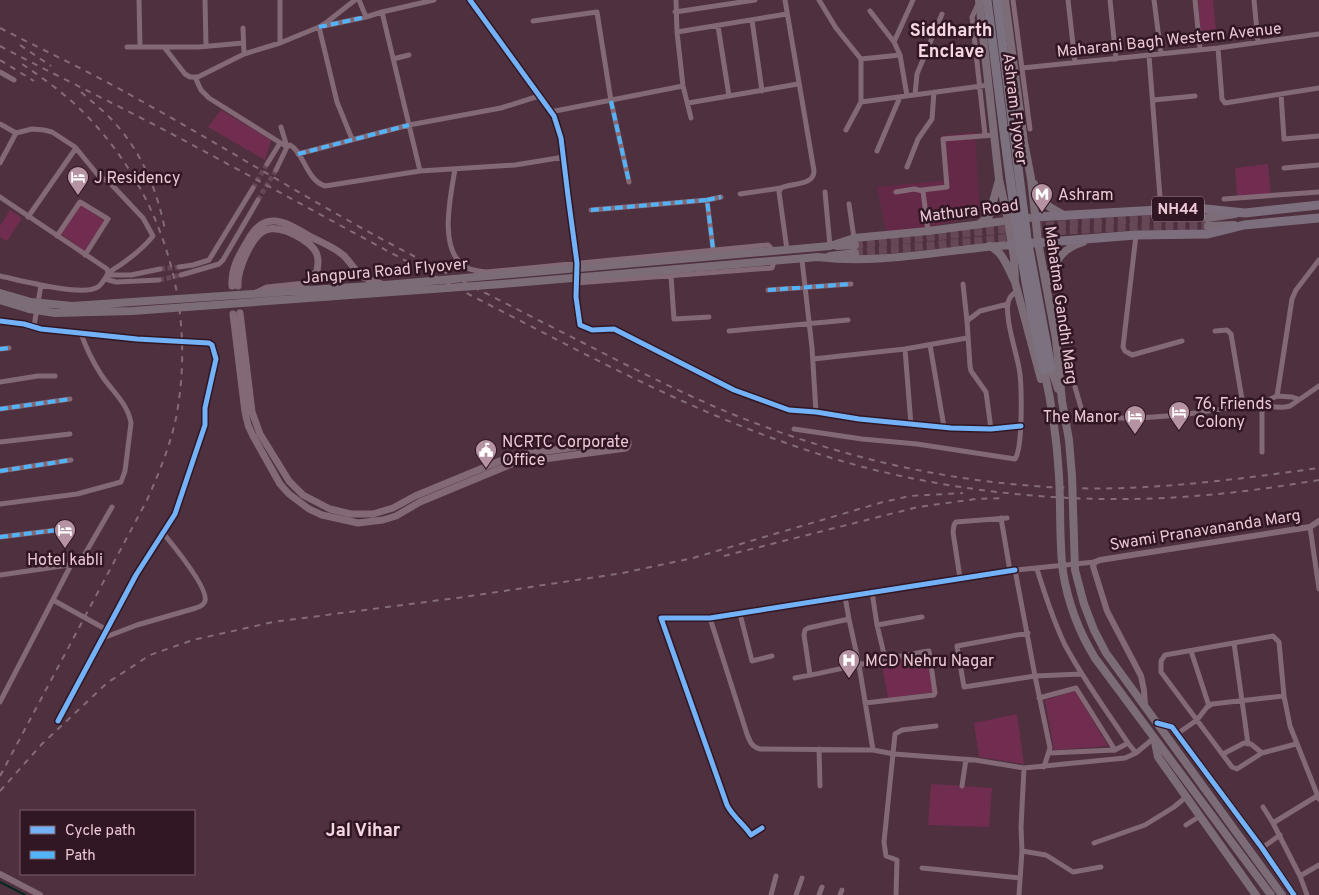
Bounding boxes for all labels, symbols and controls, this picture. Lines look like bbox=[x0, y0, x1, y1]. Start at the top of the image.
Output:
street label: Maharani Bagh Western Avenue bbox=[1056, 19, 1283, 63]
district label: Siddharth Enclave bbox=[910, 20, 992, 64]
street label: Ashram Flyover bbox=[997, 52, 1031, 166]
hotel icon: J Residency bbox=[66, 165, 90, 196]
place label: J Residency bbox=[94, 169, 180, 189]
metro station icon: Ashram bbox=[1030, 182, 1054, 213]
place label: Ashram bbox=[1058, 186, 1114, 206]
street label: Mathura Road bbox=[919, 196, 1020, 228]
road number: NH44 bbox=[1152, 196, 1204, 222]
street label: Mahatma Gandhi Marg bbox=[1039, 225, 1081, 386]
street label: Jangpura Road Flyover bbox=[301, 255, 469, 289]
place label: 76, Friends Colony bbox=[1195, 395, 1272, 433]
hotel icon: 76, Friends Colony bbox=[1167, 400, 1191, 431]
hotel icon: The Manor bbox=[1123, 404, 1147, 435]
place label: The Manor bbox=[1043, 408, 1119, 428]
place label: NCRTC Corporate Office bbox=[502, 433, 629, 471]
public building icon: NCRTC Corporate Office bbox=[474, 438, 498, 469]
street label: Swami Pranavananda Marg bbox=[1109, 506, 1302, 556]
hotel icon: Hotel kabli bbox=[53, 518, 77, 549]
place label: Hotel kabli bbox=[27, 551, 103, 571]
hospital icon: MCD Nehru Nagar bbox=[837, 648, 861, 679]
place label: MCD Nehru Nagar bbox=[865, 652, 994, 672]
legend bbox=[20, 810, 195, 875]
district label: Jal Vihar bbox=[326, 820, 401, 843]
text: Cycle path bbox=[65, 822, 136, 841]
text: Path bbox=[65, 847, 96, 866]

